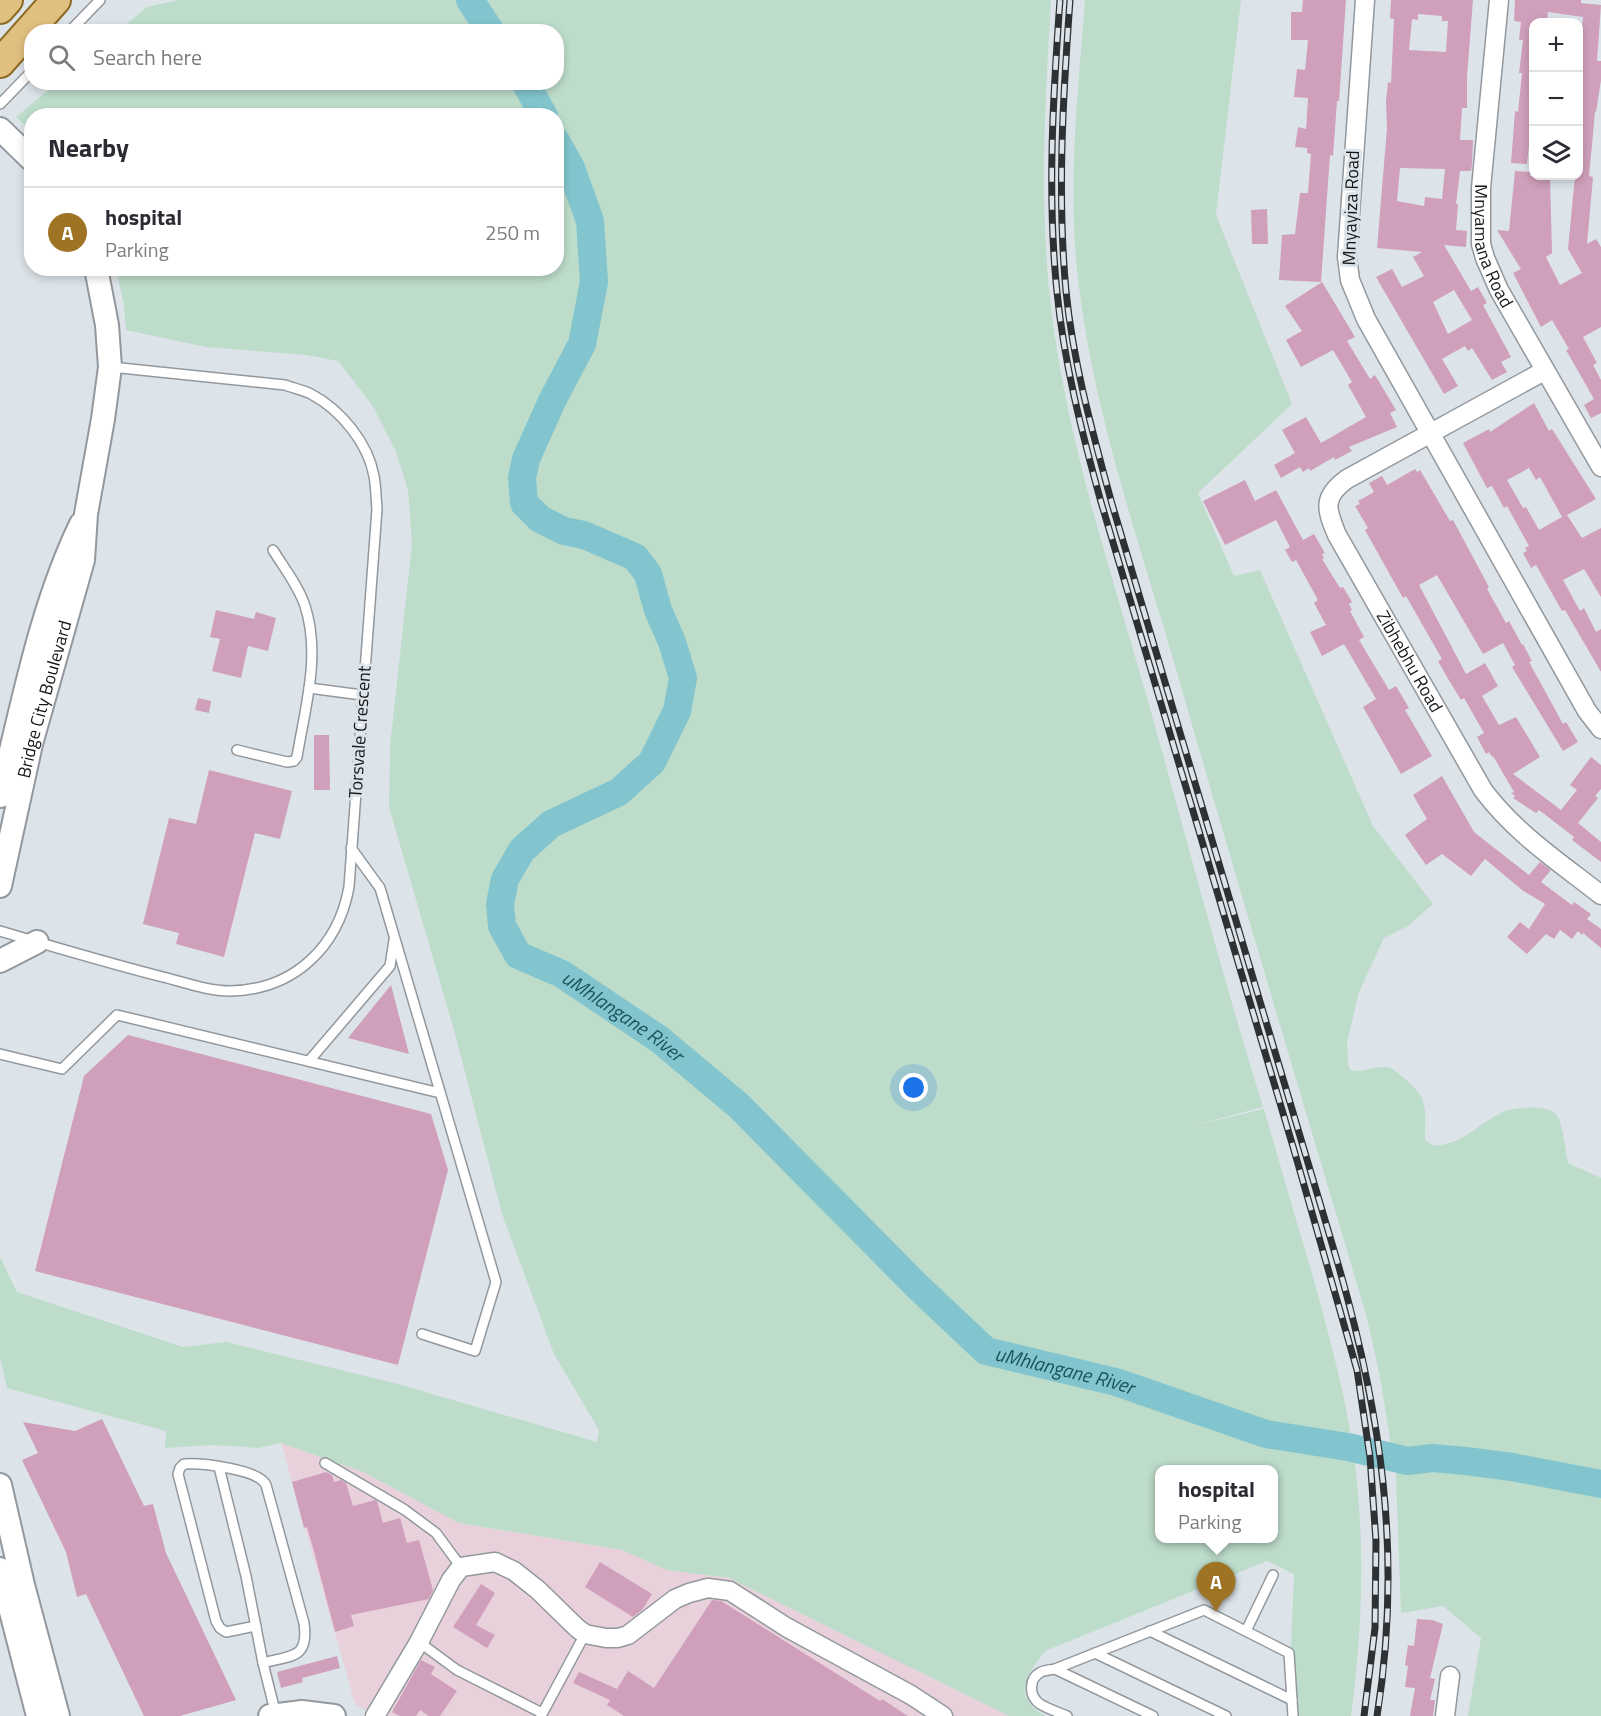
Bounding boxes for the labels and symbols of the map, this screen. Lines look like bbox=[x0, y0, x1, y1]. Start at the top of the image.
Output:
street label: Mnyayiza Road bbox=[1335, 150, 1366, 266]
street label: Mnyamana Road bbox=[1468, 184, 1520, 313]
street label: Zibhebhu Road bbox=[1370, 605, 1450, 717]
street label: Bridge City Boulevard bbox=[10, 617, 78, 780]
street label: Torsvale Crescent bbox=[341, 664, 378, 799]
water label: uMhlangane River bbox=[556, 962, 693, 1071]
your location bbox=[899, 1073, 928, 1102]
water label: uMhlangane River bbox=[992, 1338, 1141, 1403]
pin: A bbox=[1196, 1562, 1236, 1612]

